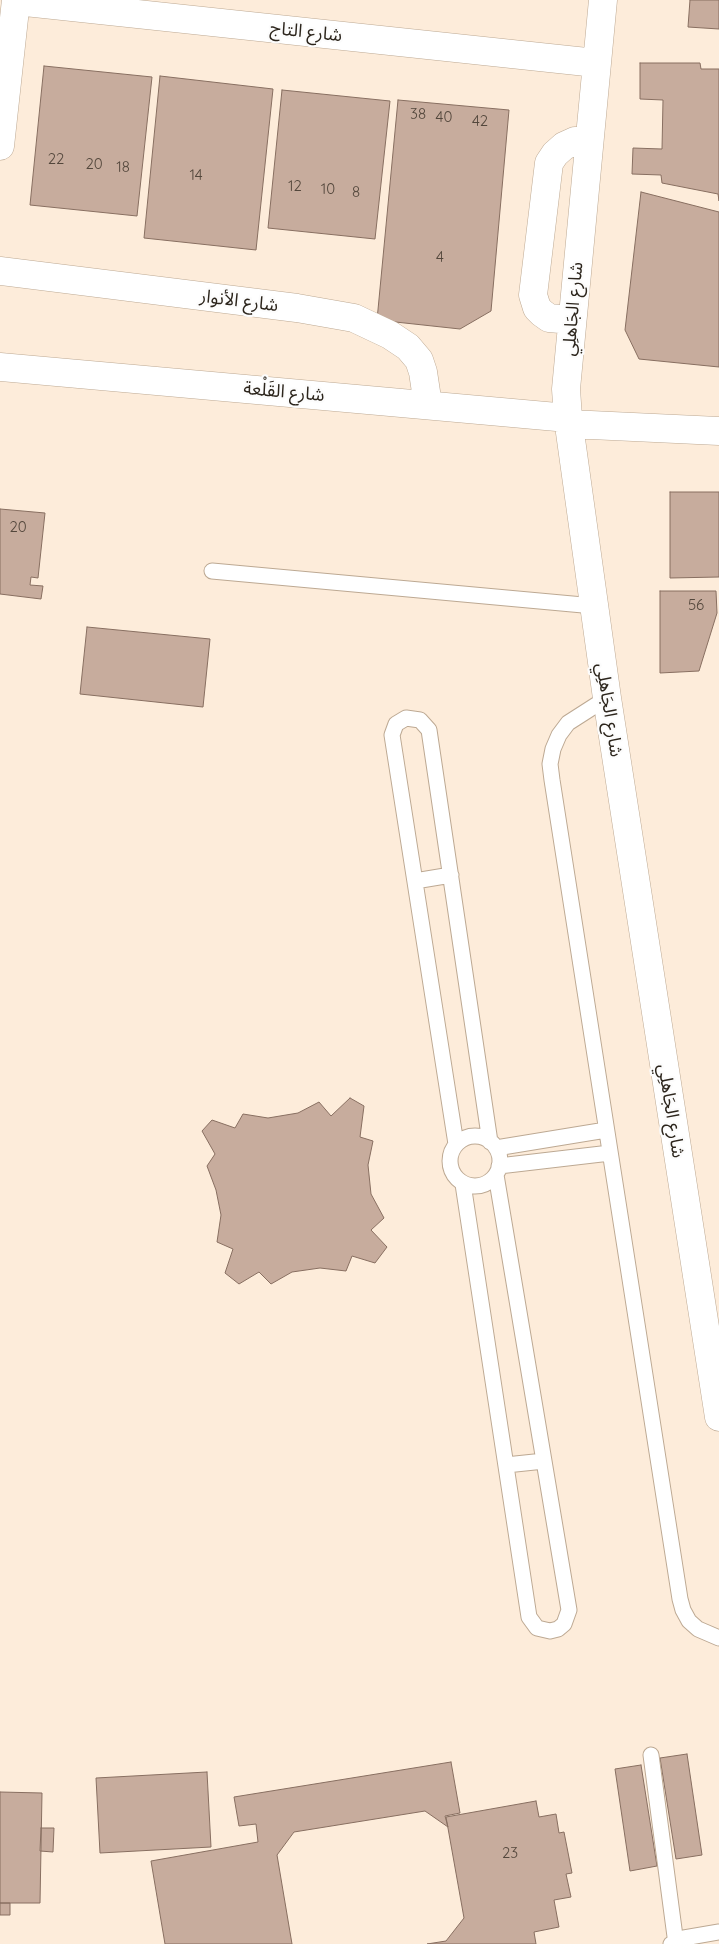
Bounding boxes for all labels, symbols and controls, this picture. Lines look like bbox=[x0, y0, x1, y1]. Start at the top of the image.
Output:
street label: شارع التاج bbox=[269, 17, 343, 47]
house number: 38 bbox=[410, 105, 426, 123]
house number: 40 bbox=[436, 108, 452, 126]
house number: 42 bbox=[472, 112, 488, 130]
house number: 22 bbox=[48, 150, 64, 168]
house number: 20 bbox=[85, 155, 103, 173]
house number: 18 bbox=[116, 158, 130, 176]
house number: 14 bbox=[189, 166, 203, 184]
house number: 12 bbox=[288, 177, 302, 195]
house number: 10 bbox=[321, 180, 335, 198]
house number: 8 bbox=[352, 183, 360, 201]
house number: 4 bbox=[436, 248, 444, 266]
street label: شارع الجَاهلِي bbox=[558, 261, 588, 357]
street label: شارع الأنوار bbox=[198, 285, 280, 317]
street label: شارع القَلْعة bbox=[243, 378, 325, 406]
house number: 20 bbox=[9, 518, 27, 536]
house number: 56 bbox=[688, 596, 704, 614]
street label: شارع الجَاهلِي bbox=[591, 662, 627, 758]
street label: شارع الجَاهلِي bbox=[653, 1063, 689, 1159]
house number: 23 bbox=[502, 1844, 518, 1862]

